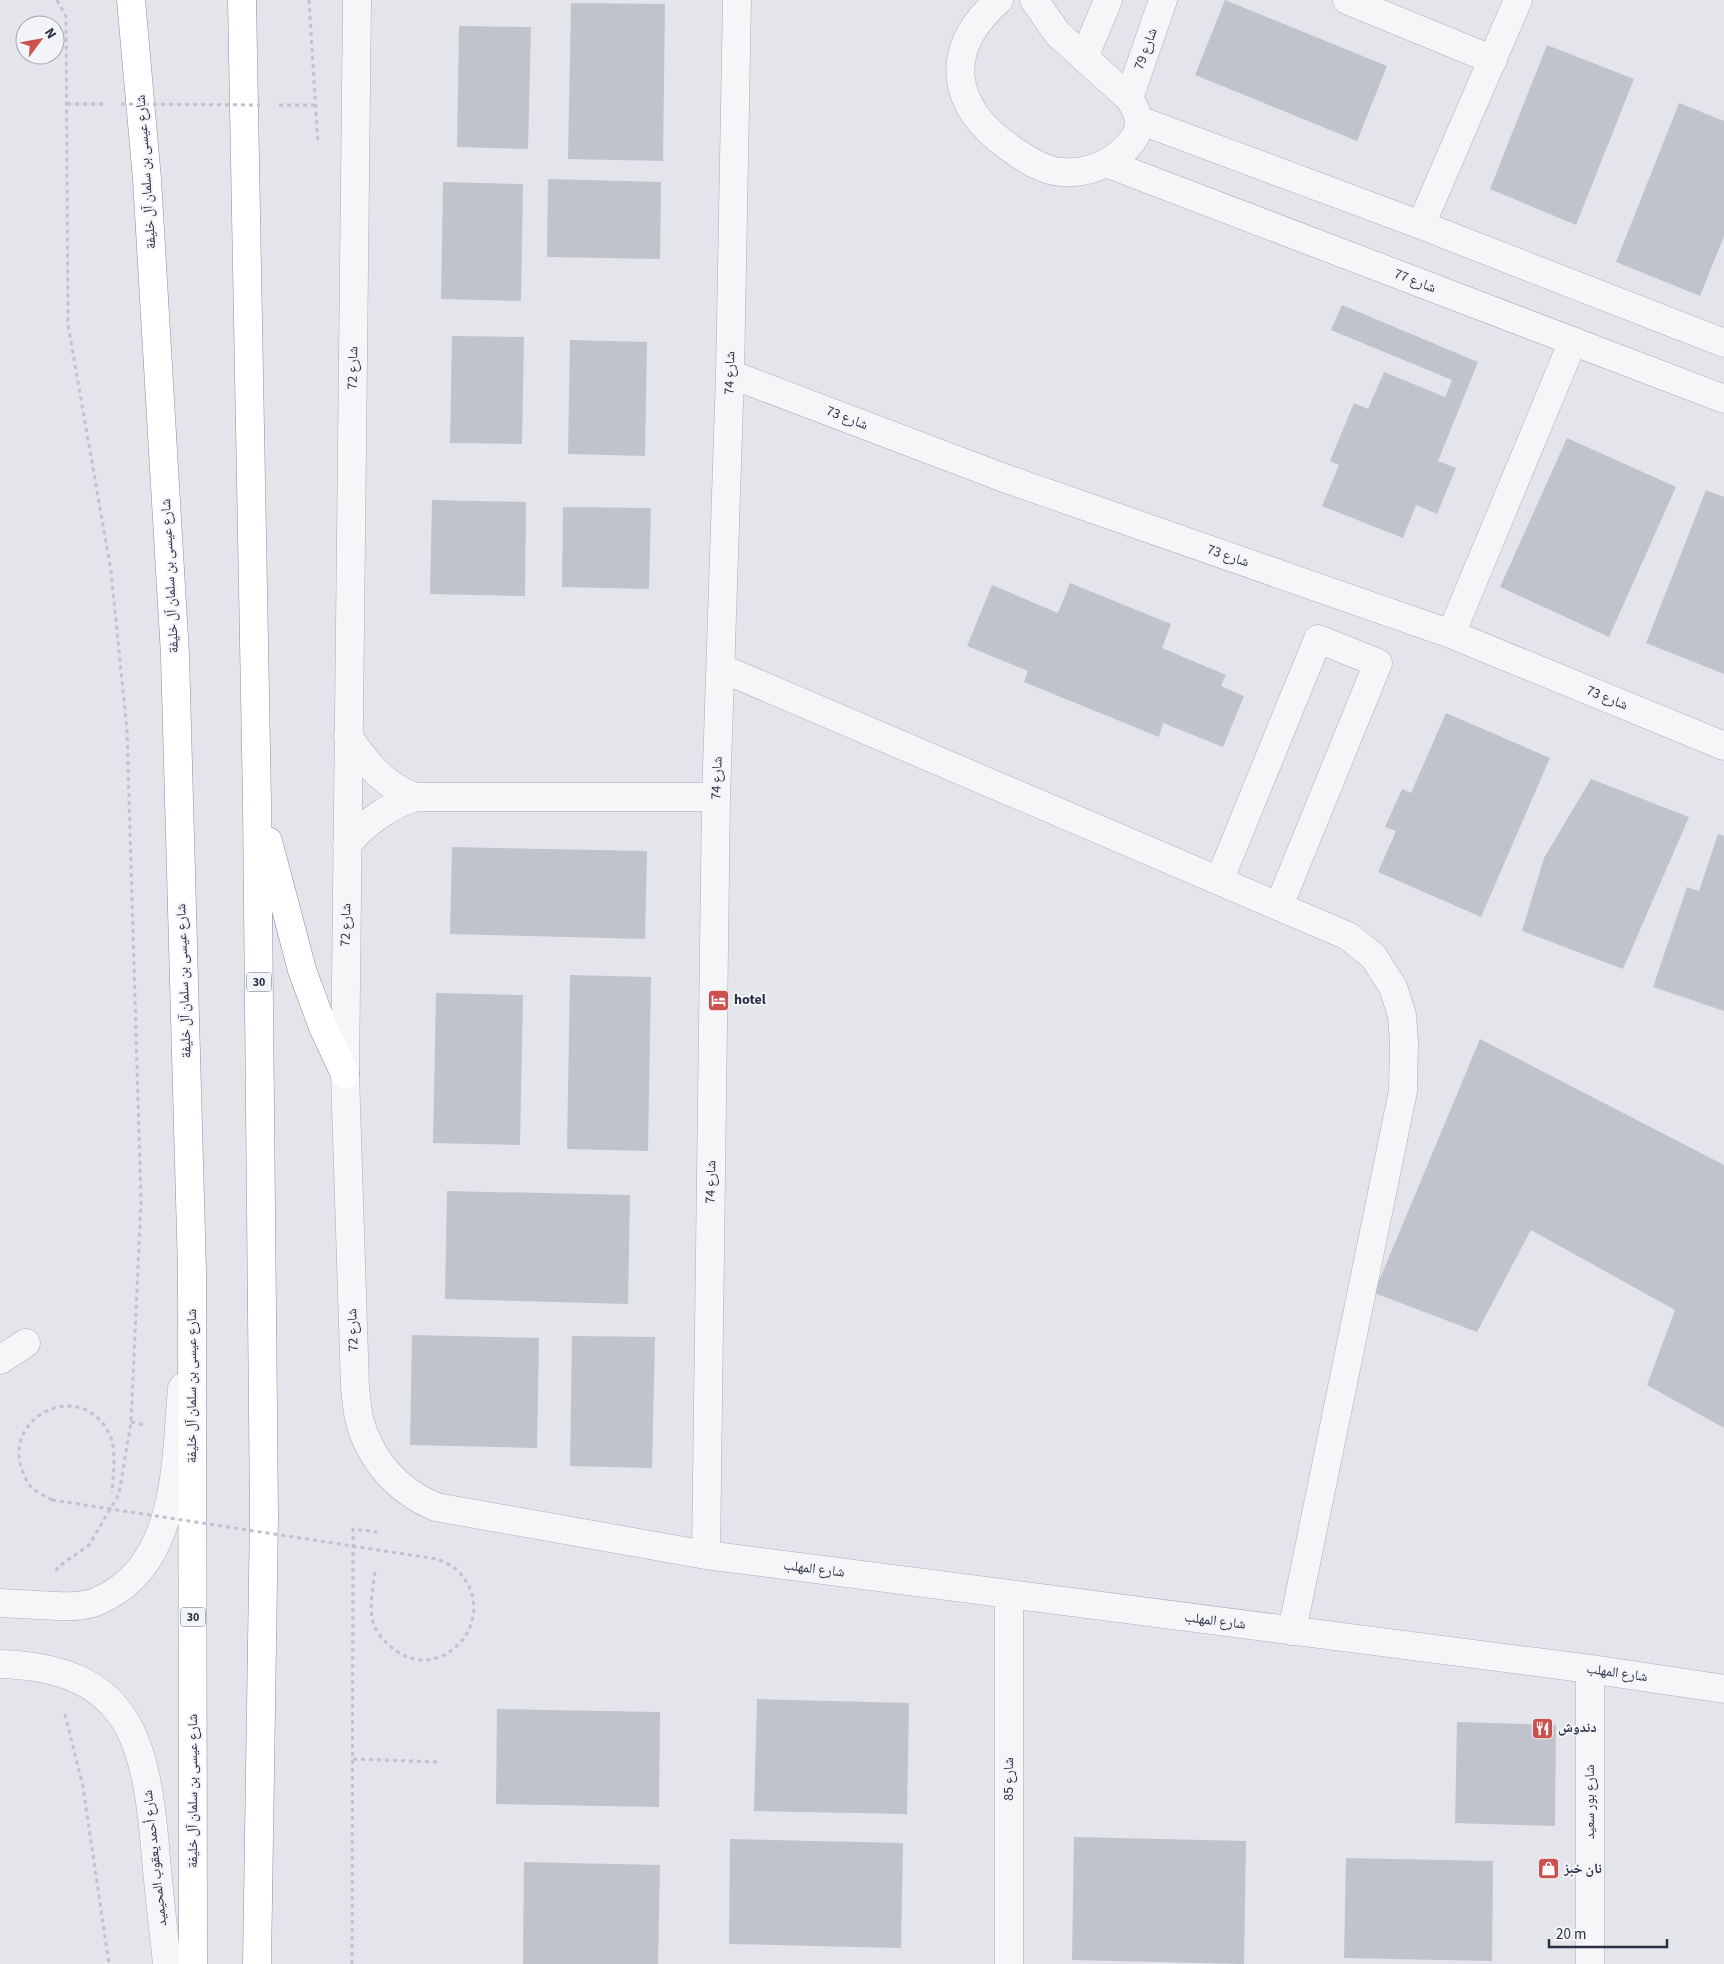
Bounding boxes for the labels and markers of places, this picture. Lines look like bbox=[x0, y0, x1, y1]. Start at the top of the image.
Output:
hotel icon: hotel bbox=[706, 988, 730, 1012]
place label: hotel bbox=[734, 990, 766, 1010]
restaurant icon: دندوش bbox=[1530, 1716, 1554, 1740]
place label: دندوش bbox=[1558, 1718, 1597, 1738]
shop icon: نان خبز bbox=[1536, 1857, 1560, 1881]
place label: نان خبز bbox=[1563, 1859, 1602, 1879]

